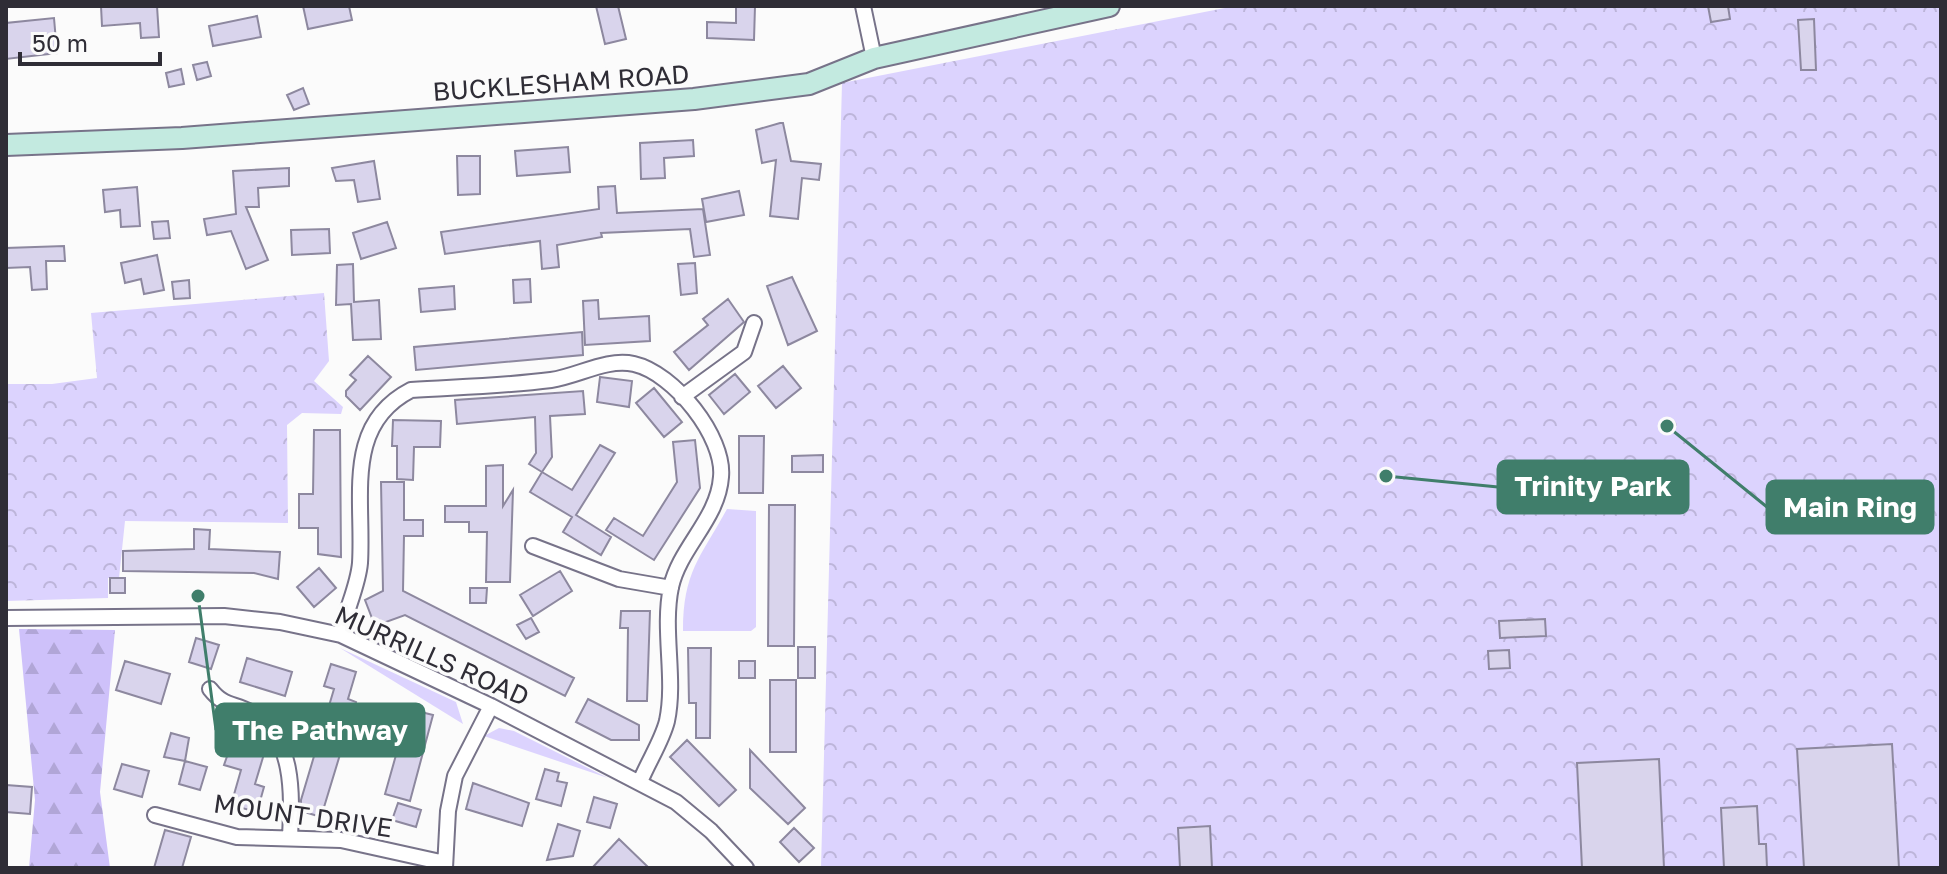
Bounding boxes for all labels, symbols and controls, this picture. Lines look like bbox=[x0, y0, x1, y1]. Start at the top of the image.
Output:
scale bar bbox=[20, 16, 160, 66]
text: 50 m bbox=[32, 28, 88, 57]
street label: BUCKLESHAM ROAD bbox=[431, 58, 690, 107]
callout: Trinity Park bbox=[1498, 461, 1688, 513]
text: Trinity Park bbox=[1514, 469, 1672, 502]
callout: Main Ring bbox=[1767, 481, 1933, 533]
text: Main Ring bbox=[1783, 490, 1917, 523]
street label: MURRILLS ROAD bbox=[330, 599, 534, 712]
callout: The Pathway bbox=[216, 704, 424, 756]
text: The Pathway bbox=[232, 713, 408, 746]
street label: MOUNT DRIVE bbox=[212, 788, 394, 843]

